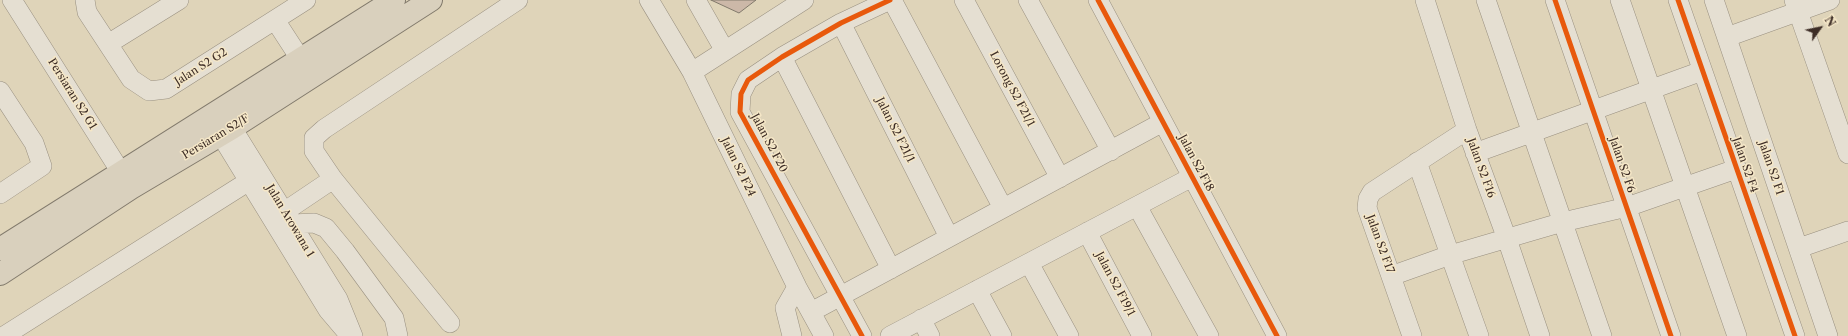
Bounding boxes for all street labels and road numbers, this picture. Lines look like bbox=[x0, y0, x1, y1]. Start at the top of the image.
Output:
street label: Jalan S2 G2 bbox=[172, 46, 230, 88]
street label: Lorong S2 F21/1 bbox=[987, 49, 1037, 129]
street label: Persiaran S2 G1 bbox=[45, 56, 99, 132]
street label: Jalan S2 F21/1 bbox=[873, 95, 917, 165]
street label: Jalan S2 F20 bbox=[748, 111, 790, 175]
street label: Persiaran S2/F bbox=[180, 112, 252, 162]
street label: Jalan S2 F18 bbox=[1175, 132, 1217, 194]
street label: Jalan S2 F24 bbox=[718, 135, 758, 199]
street label: Jalan S2 F16 bbox=[1464, 136, 1498, 200]
street label: Jalan S2 F6 bbox=[1606, 136, 1638, 194]
street label: Jalan S2 F4 bbox=[1729, 136, 1761, 194]
street label: Jalan S2 F1 bbox=[1756, 139, 1786, 197]
street label: Jalan Arowana 1 bbox=[263, 182, 317, 260]
street label: Jalan S2 F17 bbox=[1363, 213, 1397, 275]
street label: Jalan S2 F19/1 bbox=[1093, 250, 1137, 318]

